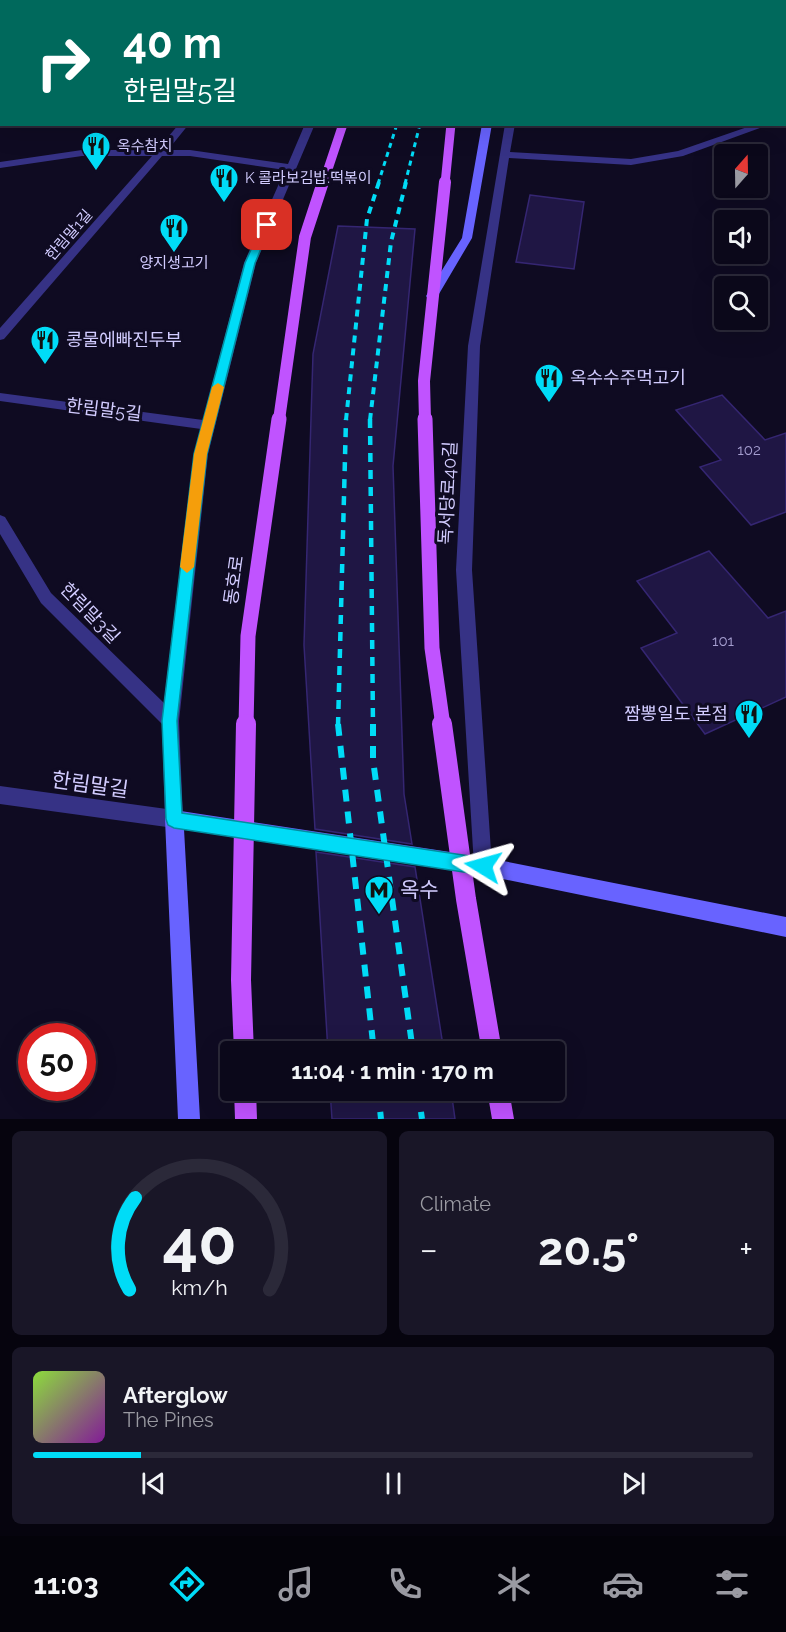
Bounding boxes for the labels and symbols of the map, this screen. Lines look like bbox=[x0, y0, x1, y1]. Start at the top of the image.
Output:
restaurant icon: 옥수참치 bbox=[80, 130, 112, 172]
place label: 옥수참치 bbox=[117, 137, 172, 155]
north arrow bbox=[714, 144, 768, 198]
restaurant icon: K 콜라보김밥.떡볶이 bbox=[208, 162, 240, 204]
place label: K 콜라보김밥.떡볶이 bbox=[245, 169, 372, 187]
pin bbox=[241, 199, 292, 250]
street label: 한림말1길 bbox=[42, 206, 96, 264]
restaurant icon: 양지생고기 bbox=[158, 212, 190, 254]
place label: 양지생고기 bbox=[139, 254, 209, 272]
restaurant icon: 콩물에빠진두부 bbox=[29, 324, 61, 366]
place label: 콩물에빠진두부 bbox=[66, 329, 182, 350]
restaurant icon: 옥수수주먹고기 bbox=[533, 362, 565, 404]
place label: 옥수수주먹고기 bbox=[570, 367, 686, 388]
street label: 한림말5길 bbox=[65, 394, 143, 425]
street label: 독서당로40길 bbox=[434, 441, 461, 545]
house number: 102 bbox=[737, 441, 761, 459]
street label: 동호로 bbox=[220, 554, 247, 606]
street label: 한림말3길 bbox=[56, 578, 124, 647]
house number: 101 bbox=[712, 632, 735, 650]
restaurant icon: 짬뽕일도 본점 bbox=[733, 698, 765, 740]
place label: 짬뽕일도 본점 bbox=[624, 703, 728, 724]
street label: 한림말길 bbox=[50, 767, 130, 802]
position arrow bbox=[451, 834, 515, 898]
metro station icon: 옥수 bbox=[363, 874, 395, 916]
place label: 옥수 bbox=[400, 877, 439, 902]
speed limit sign: 50 bbox=[18, 1023, 96, 1101]

